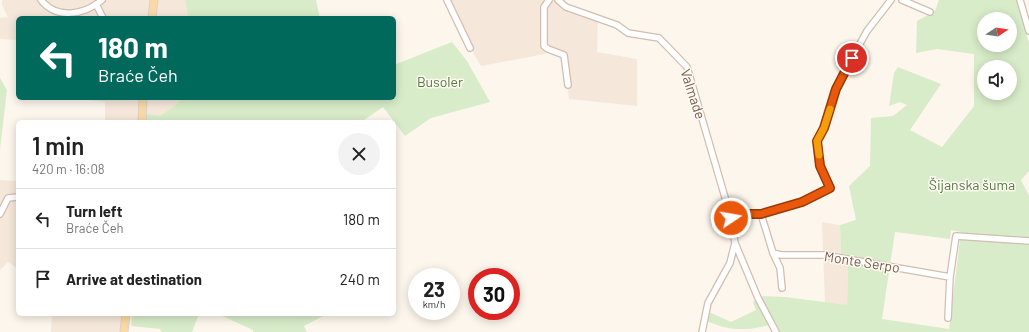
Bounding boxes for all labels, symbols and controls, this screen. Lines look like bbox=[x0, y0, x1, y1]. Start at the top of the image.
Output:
north arrow bbox=[977, 12, 1017, 52]
map controls bbox=[977, 12, 1017, 100]
text: 180 m bbox=[98, 30, 168, 64]
icon: left bbox=[32, 32, 84, 84]
pin bbox=[835, 41, 869, 75]
icon: arrive bbox=[841, 47, 863, 69]
button: sound bbox=[977, 60, 1017, 100]
text: Braće Čeh bbox=[98, 64, 178, 86]
street label: Valmade bbox=[677, 67, 710, 121]
park label: Busoler bbox=[417, 73, 463, 90]
text: 1 min bbox=[32, 131, 84, 160]
button: close bbox=[338, 133, 380, 175]
text: 420 m · 16:08 bbox=[32, 161, 105, 177]
park label: Šijanska šuma bbox=[929, 176, 1015, 193]
position arrow bbox=[710, 197, 752, 239]
text: Turn left bbox=[66, 202, 122, 220]
icon: left bbox=[32, 208, 54, 230]
text: 180 m bbox=[343, 210, 380, 228]
text: Braće Čeh bbox=[66, 220, 124, 236]
street label: Monte Serpo bbox=[823, 247, 901, 276]
icon: arrive bbox=[32, 268, 54, 290]
speed limit sign: 30 bbox=[468, 268, 520, 320]
text: Arrive at destination bbox=[66, 270, 202, 288]
text: 240 m bbox=[340, 270, 380, 288]
text: 23 bbox=[423, 277, 445, 301]
text: km/h bbox=[423, 298, 445, 310]

